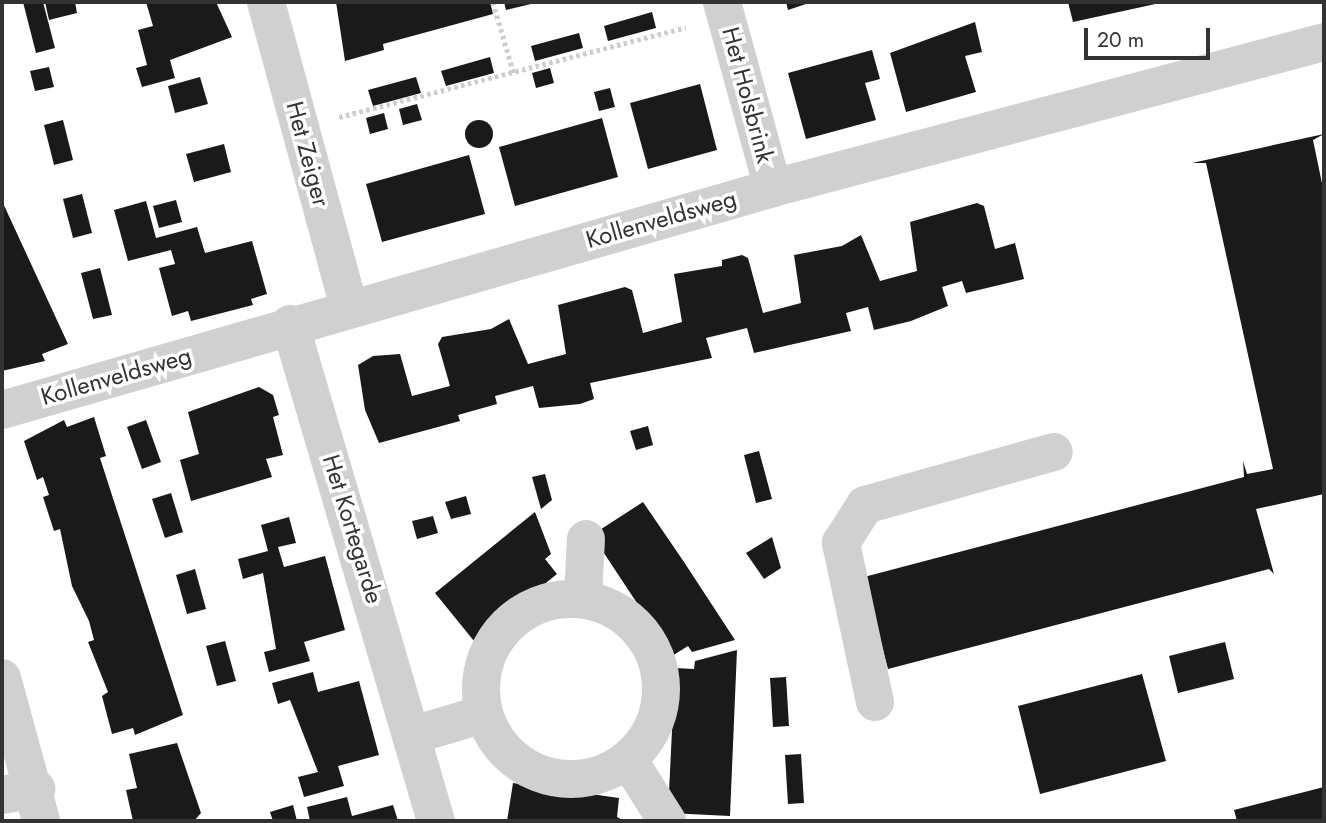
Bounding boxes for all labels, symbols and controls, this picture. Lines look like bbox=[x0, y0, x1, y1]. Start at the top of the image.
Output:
scale bar bbox=[1088, 14, 1214, 58]
street label: Het Holsbrink bbox=[716, 24, 780, 166]
text: 20 m bbox=[1097, 25, 1144, 55]
street label: Het Zeiger bbox=[280, 98, 336, 210]
street label: Kollenveldsweg bbox=[582, 184, 740, 254]
street label: Kollenveldsweg bbox=[37, 341, 195, 411]
street label: Het Kortegarde bbox=[317, 451, 389, 607]

